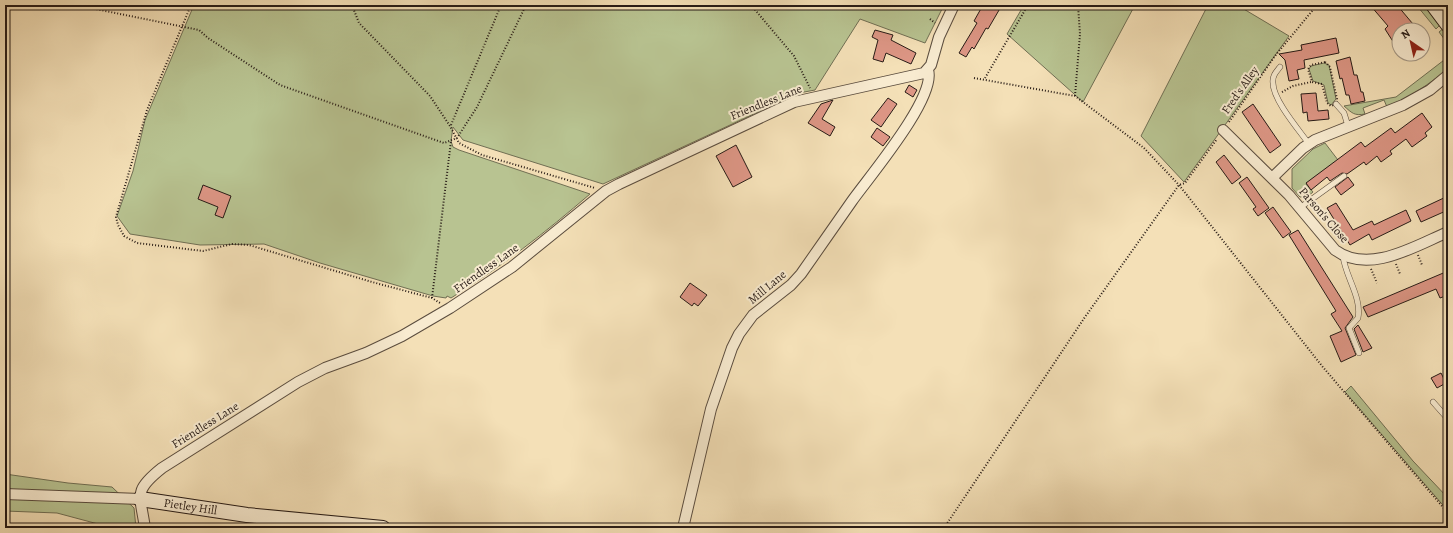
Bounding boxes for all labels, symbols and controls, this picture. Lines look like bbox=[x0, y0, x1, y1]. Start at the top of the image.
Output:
north arrow bbox=[1391, 22, 1431, 62]
text: N bbox=[1398, 26, 1413, 43]
street label: Fred's Alley bbox=[1218, 62, 1263, 117]
street label: Friendless Lane bbox=[728, 80, 804, 124]
street label: Parson's Close bbox=[1295, 184, 1353, 246]
street label: Friendless Lane bbox=[450, 240, 522, 296]
street label: Mill Lane bbox=[745, 266, 789, 308]
street label: Friendless Lane bbox=[168, 398, 242, 452]
street label: Pietley Hill bbox=[163, 495, 218, 518]

